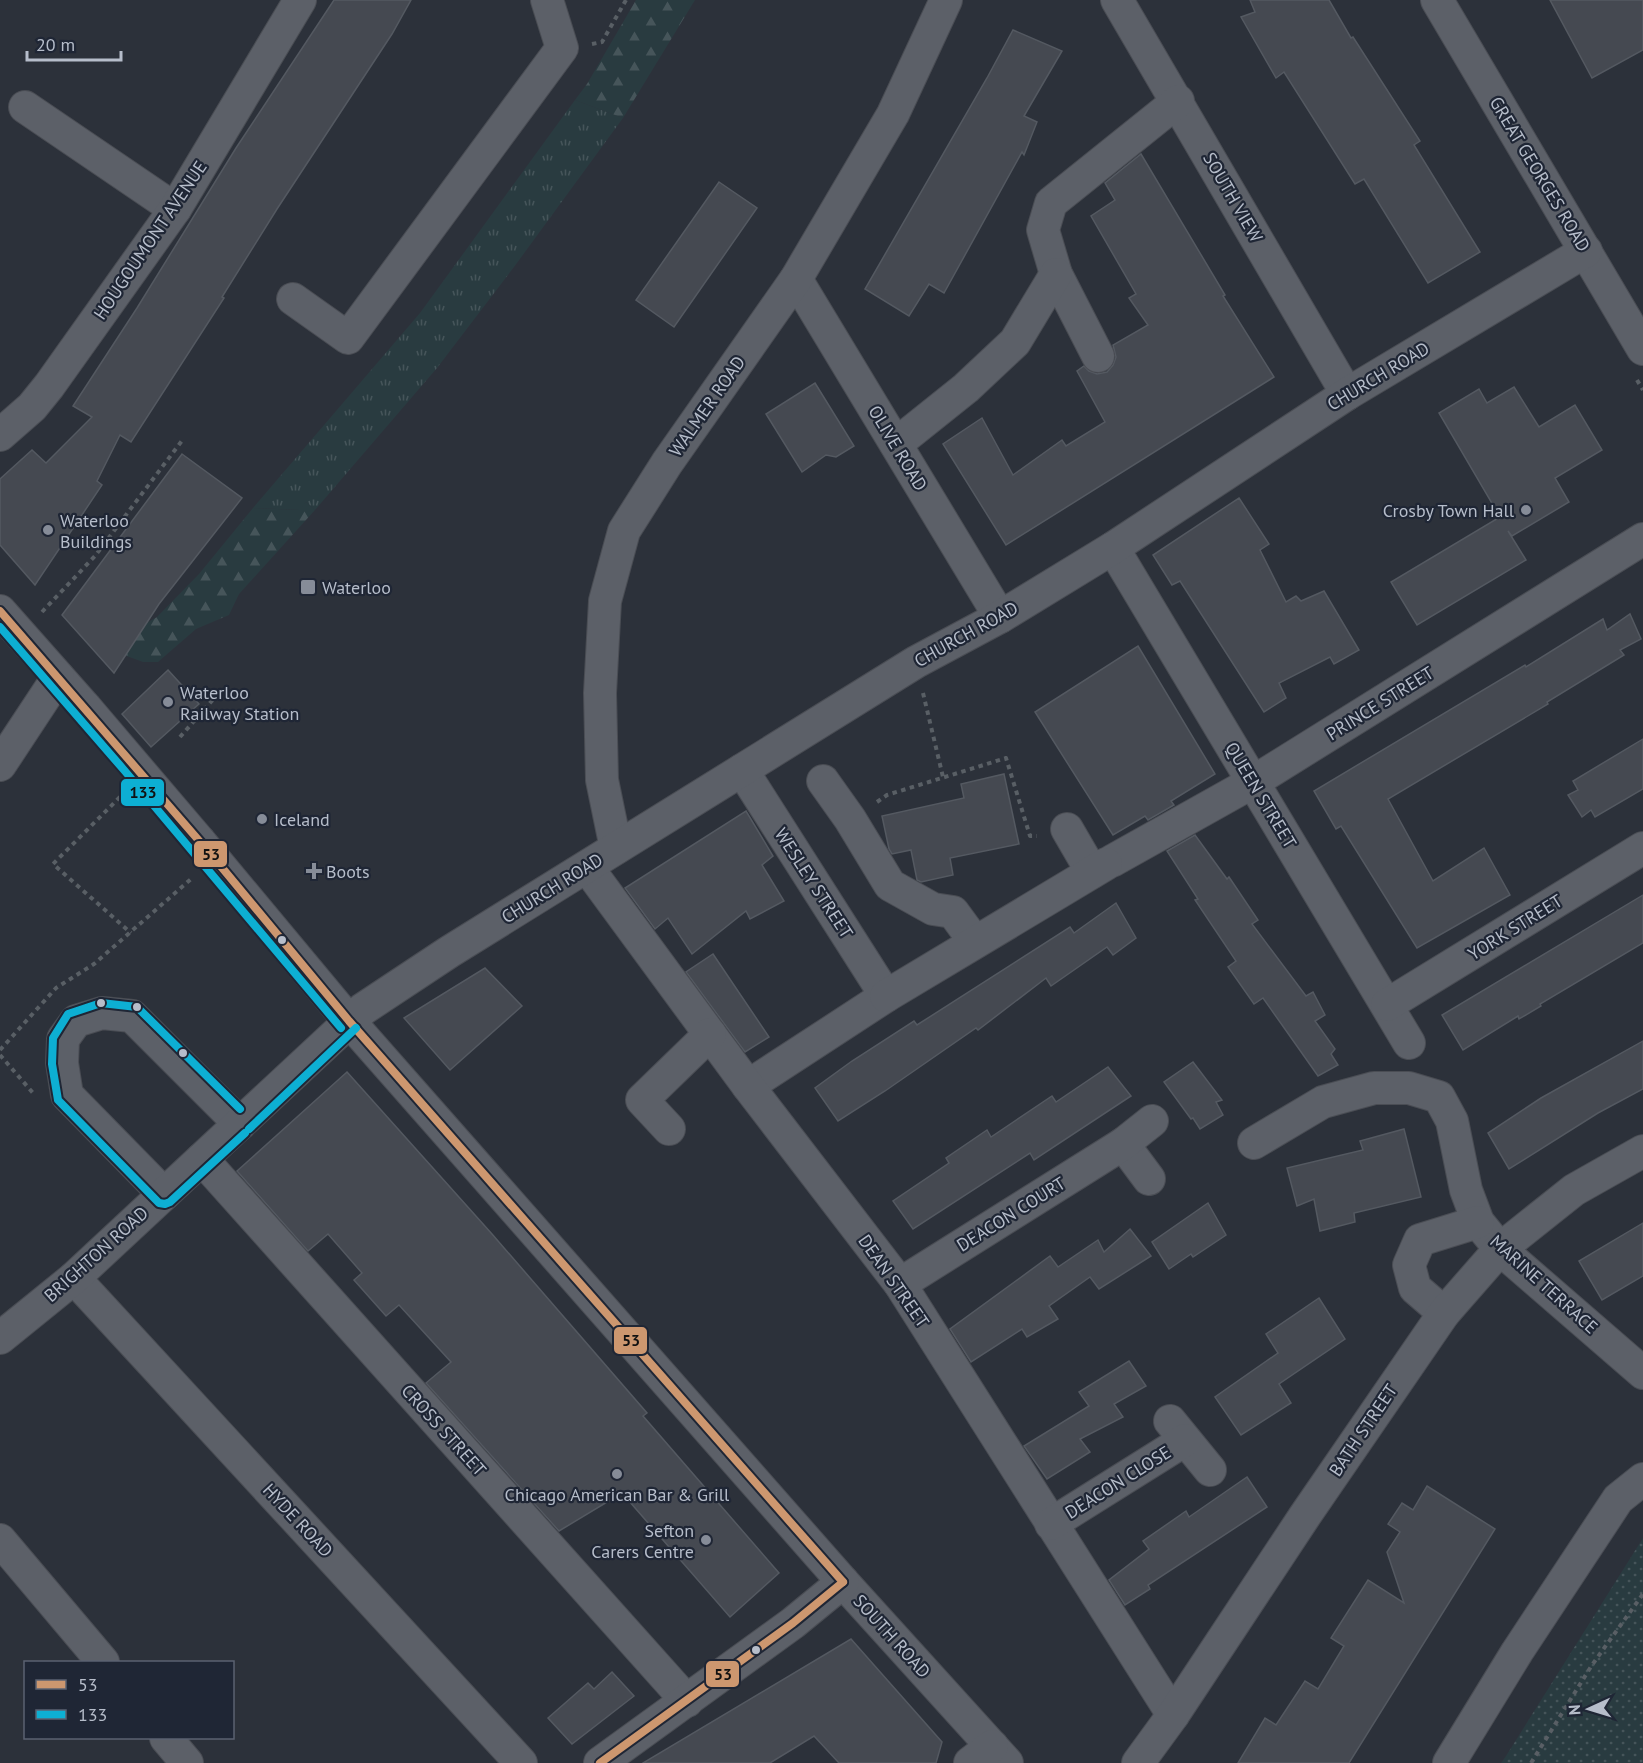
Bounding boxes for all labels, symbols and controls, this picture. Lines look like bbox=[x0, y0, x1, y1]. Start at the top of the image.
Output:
scale bar bbox=[27, 24, 122, 62]
text: 20 m bbox=[36, 33, 75, 56]
street label: GREAT GEORGES ROAD bbox=[1485, 92, 1595, 256]
street label: SOUTH VIEW bbox=[1198, 148, 1268, 246]
street label: HOUGOUMONT AVENUE bbox=[88, 156, 212, 324]
street label: CHURCH ROAD bbox=[1323, 336, 1433, 416]
street label: WALMER ROAD bbox=[664, 351, 750, 461]
street label: OLIVE ROAD bbox=[864, 401, 932, 495]
place label: Crosby Town Hall bbox=[1383, 499, 1515, 522]
marker: Crosby Town Hall bbox=[1519, 503, 1533, 517]
place label: Waterloo Buildings bbox=[60, 509, 132, 553]
marker: Waterloo Buildings bbox=[41, 523, 55, 537]
place label: Waterloo bbox=[322, 576, 391, 599]
marker: Waterloo bbox=[299, 578, 317, 596]
street label: CHURCH ROAD bbox=[910, 596, 1022, 672]
street label: PRINCE STREET bbox=[1322, 661, 1438, 745]
place label: Waterloo Railway Station bbox=[180, 681, 299, 725]
marker: Waterloo Railway Station bbox=[161, 695, 175, 709]
street label: QUEEN STREET bbox=[1220, 738, 1302, 852]
line badge: 133 bbox=[120, 778, 165, 807]
text: 133 bbox=[129, 782, 157, 802]
place label: Iceland bbox=[274, 808, 330, 831]
marker: Iceland bbox=[255, 812, 269, 826]
street label: WESLEY STREET bbox=[770, 823, 858, 943]
line badge: 53 bbox=[193, 840, 228, 868]
text: 53 bbox=[202, 844, 220, 864]
street label: CHURCH ROAD bbox=[497, 848, 607, 928]
place label: Boots bbox=[326, 860, 370, 883]
marker: Boots bbox=[307, 864, 321, 878]
street label: YORK STREET bbox=[1463, 889, 1567, 965]
unlabelled marker bbox=[276, 934, 288, 946]
unlabelled marker bbox=[95, 997, 107, 1009]
unlabelled marker bbox=[131, 1001, 143, 1013]
unlabelled marker bbox=[177, 1047, 189, 1059]
street label: DEACON COURT bbox=[952, 1171, 1070, 1257]
street label: BRIGHTON ROAD bbox=[39, 1201, 153, 1307]
street label: DEAN STREET bbox=[853, 1230, 935, 1332]
street label: MARINE TERRACE bbox=[1485, 1230, 1603, 1338]
line badge: 53 bbox=[613, 1326, 648, 1355]
text: 53 bbox=[622, 1330, 640, 1350]
street label: CROSS STREET bbox=[397, 1379, 491, 1481]
street label: BATH STREET bbox=[1324, 1380, 1402, 1480]
street label: DEACON CLOSE bbox=[1061, 1440, 1175, 1524]
marker: Chicago American Bar & Grill bbox=[610, 1467, 624, 1481]
street label: HYDE ROAD bbox=[258, 1478, 338, 1562]
place label: Chicago American Bar & Grill bbox=[505, 1483, 730, 1506]
place label: Sefton Carers Centre bbox=[591, 1519, 694, 1563]
marker: Sefton Carers Centre bbox=[699, 1533, 713, 1547]
street label: SOUTH ROAD bbox=[848, 1589, 936, 1683]
unlabelled marker bbox=[750, 1644, 762, 1656]
line badge: 53 bbox=[705, 1660, 740, 1688]
legend bbox=[24, 1661, 234, 1739]
text: 53 bbox=[714, 1664, 732, 1684]
text: 53 bbox=[78, 1673, 98, 1696]
north arrow bbox=[1559, 1679, 1619, 1739]
text: 133 bbox=[78, 1703, 107, 1726]
text: N bbox=[1564, 1704, 1584, 1716]

